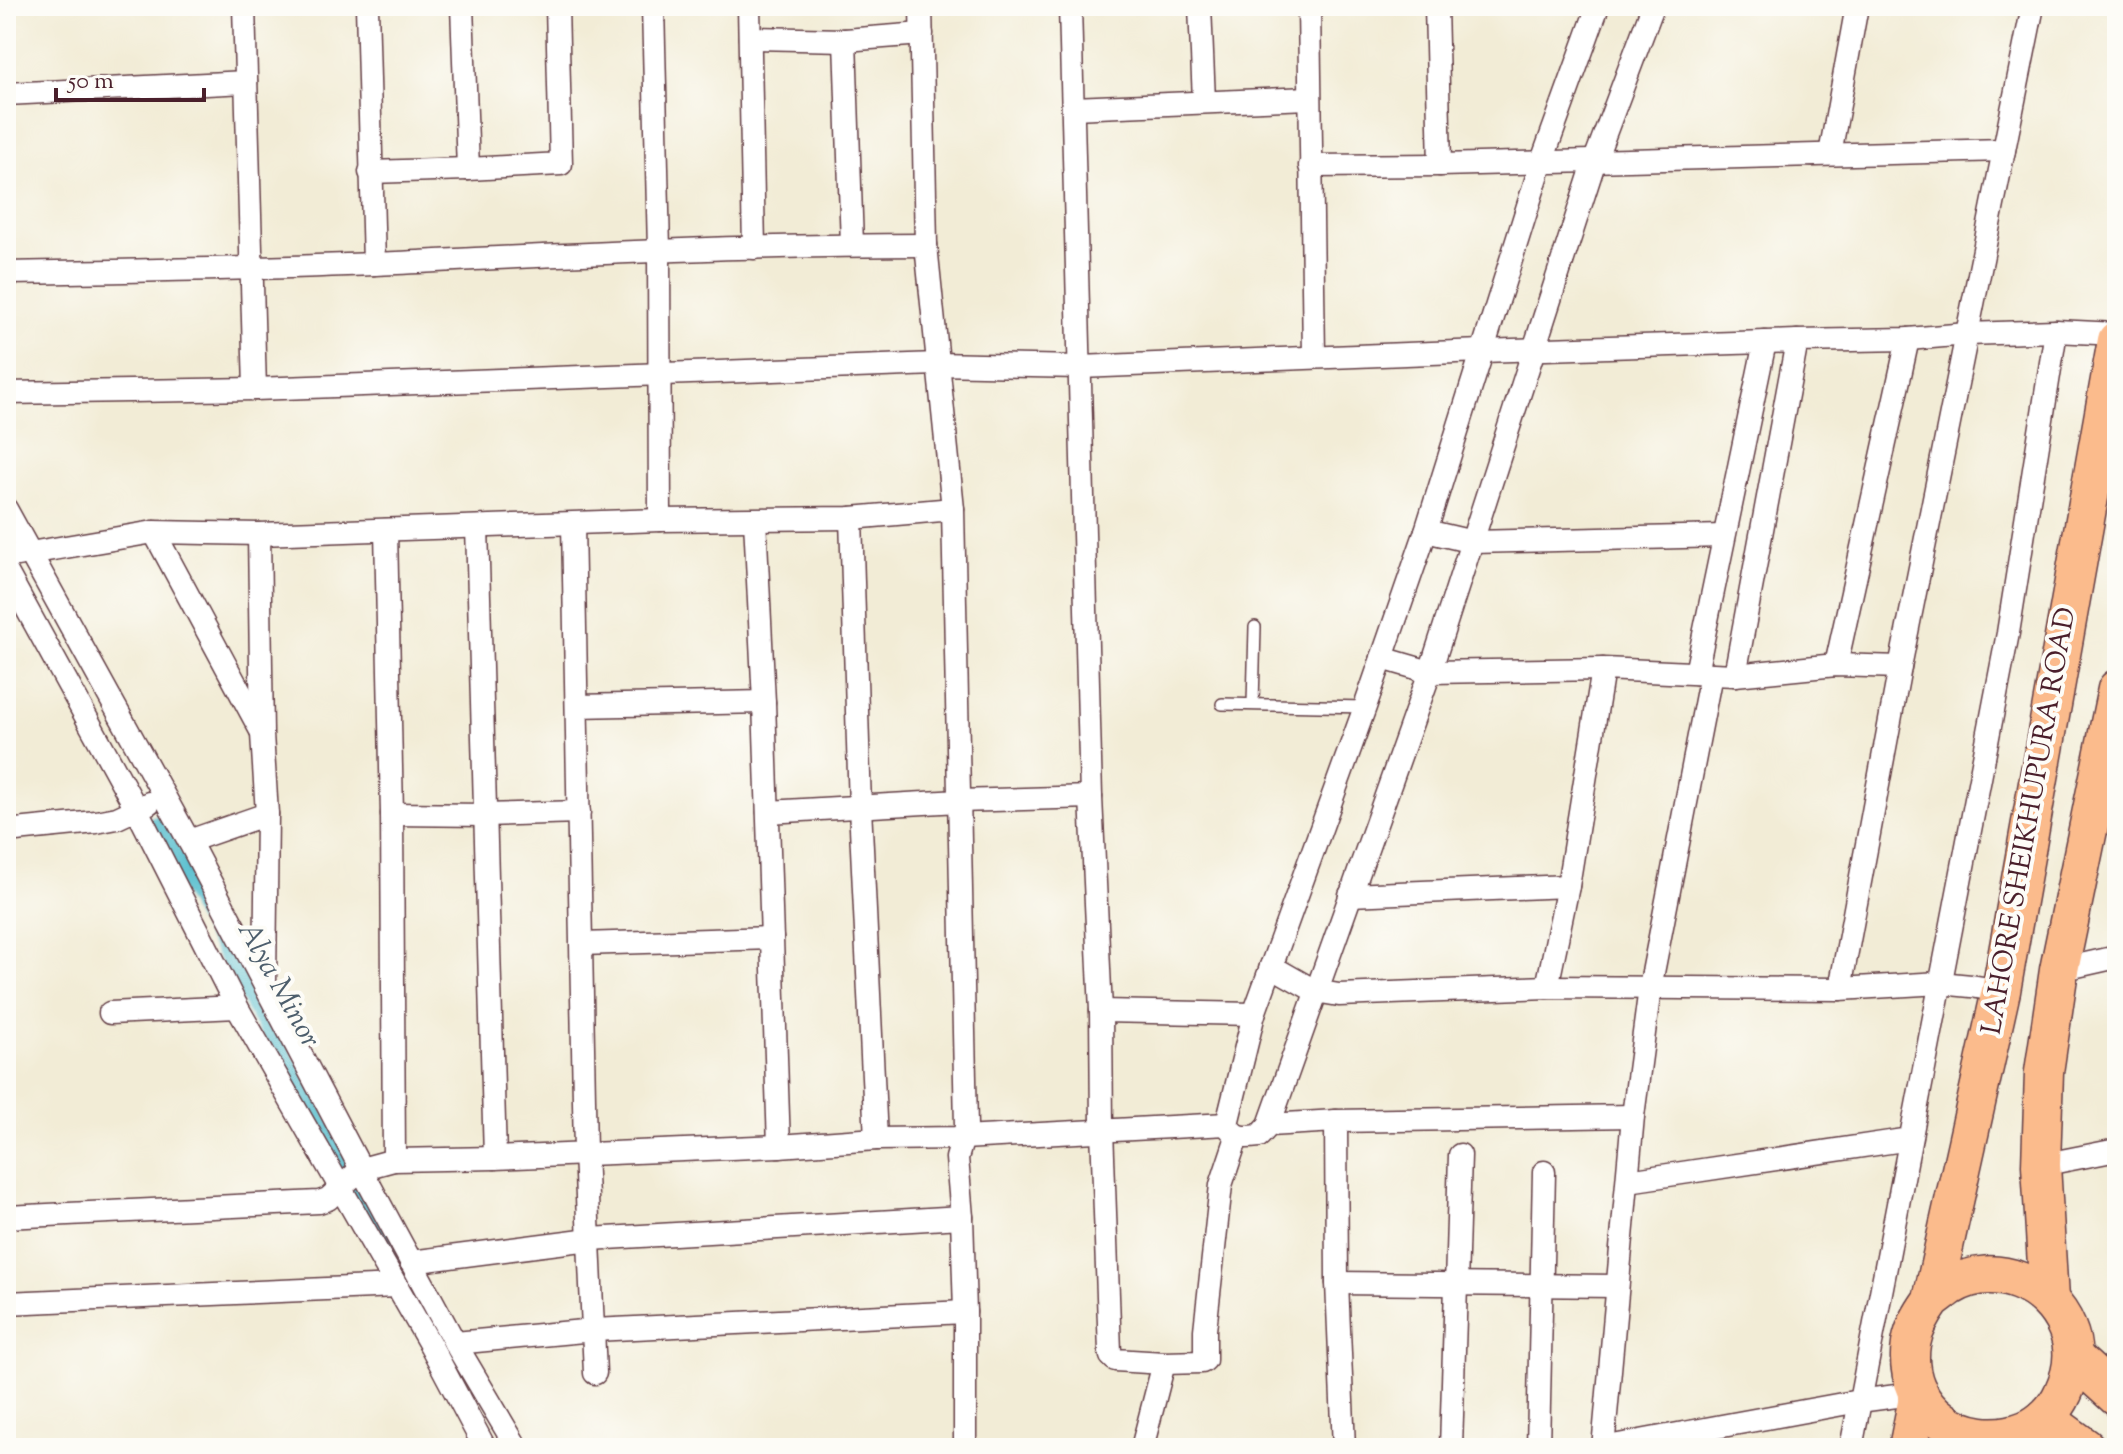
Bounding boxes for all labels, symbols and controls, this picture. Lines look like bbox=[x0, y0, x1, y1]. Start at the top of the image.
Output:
scale bar bbox=[56, 52, 204, 102]
text: 50 m bbox=[66, 65, 114, 99]
street label: LAHORE SHEIKHUPURA ROAD bbox=[1973, 604, 2087, 1038]
water label: Alya Minor bbox=[226, 914, 331, 1057]

